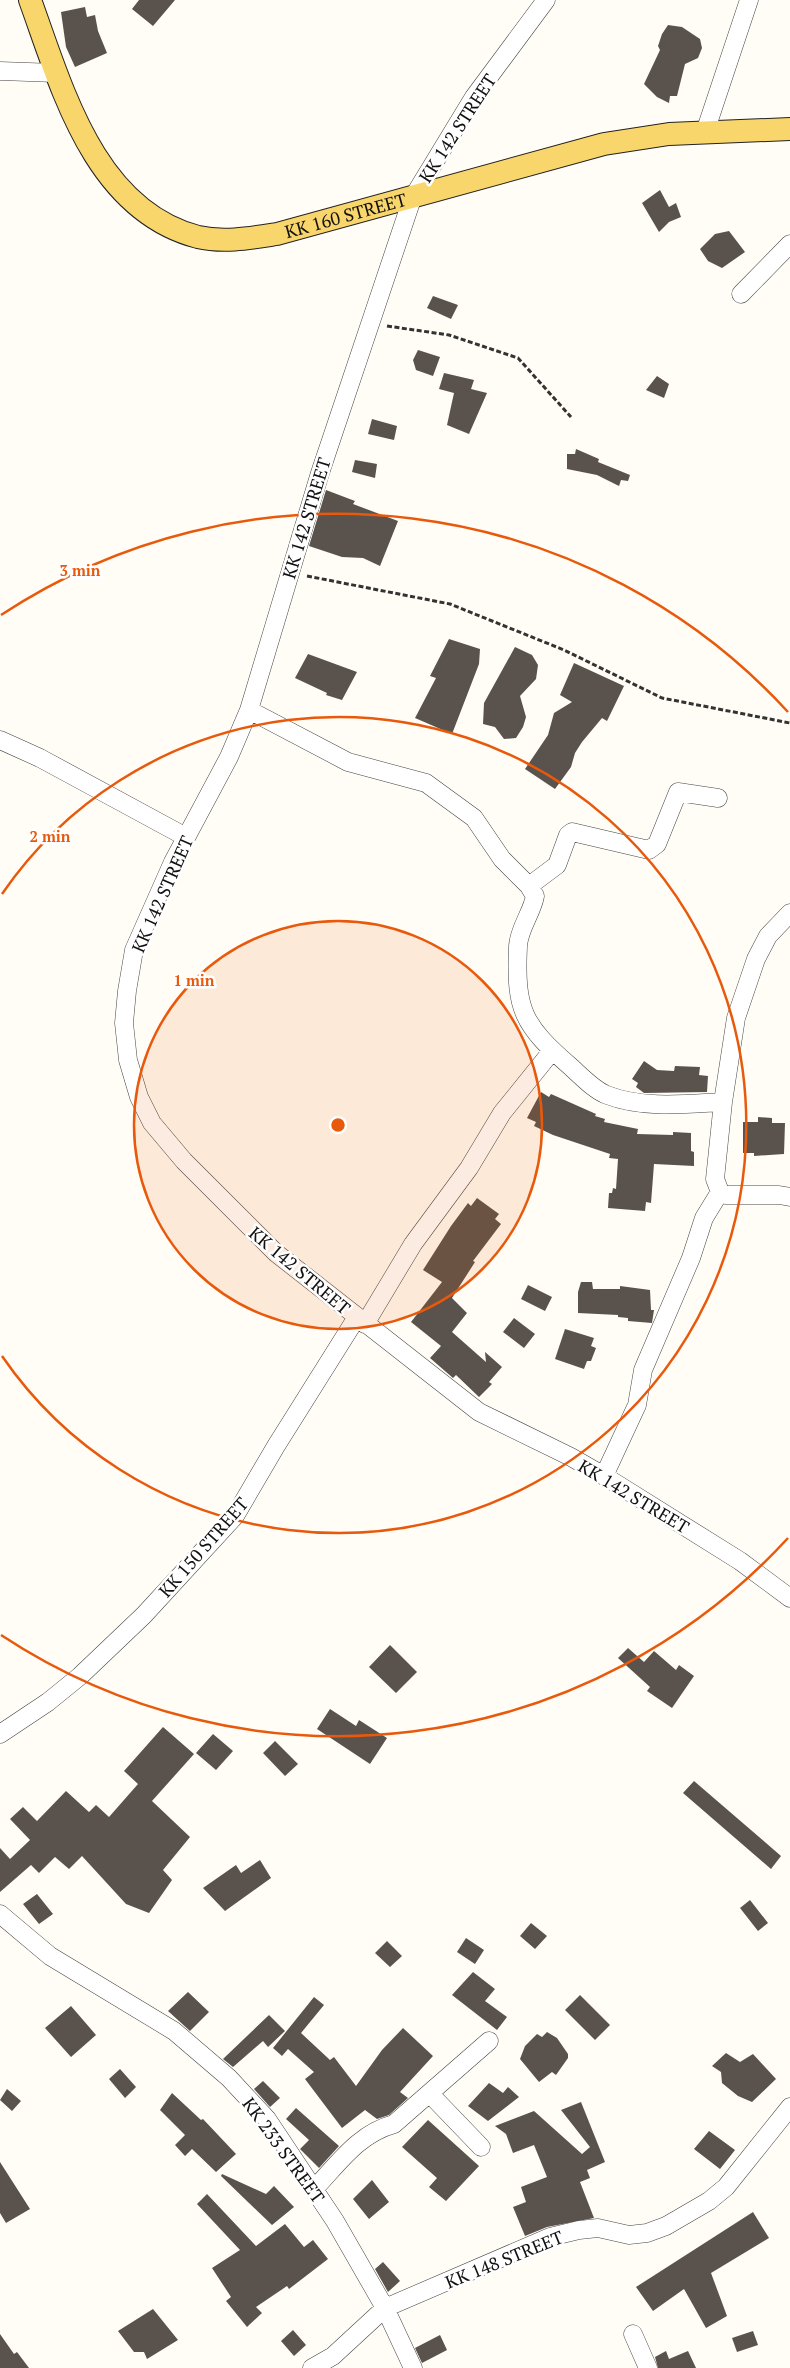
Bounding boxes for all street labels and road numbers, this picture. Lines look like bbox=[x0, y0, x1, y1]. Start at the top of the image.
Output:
street label: KK 142 STREET bbox=[413, 69, 501, 187]
street label: KK 160 STREET bbox=[282, 187, 409, 243]
street label: KK 142 STREET bbox=[276, 455, 336, 581]
street label: KK 142 STREET bbox=[126, 832, 198, 956]
street label: KK 142 STREET bbox=[244, 1221, 356, 1319]
street label: KK 142 STREET bbox=[574, 1453, 694, 1539]
street label: KK 150 STREET bbox=[153, 1492, 253, 1602]
street label: KK 233 STREET bbox=[238, 2092, 330, 2208]
street label: KK 148 STREET bbox=[441, 2224, 567, 2294]

